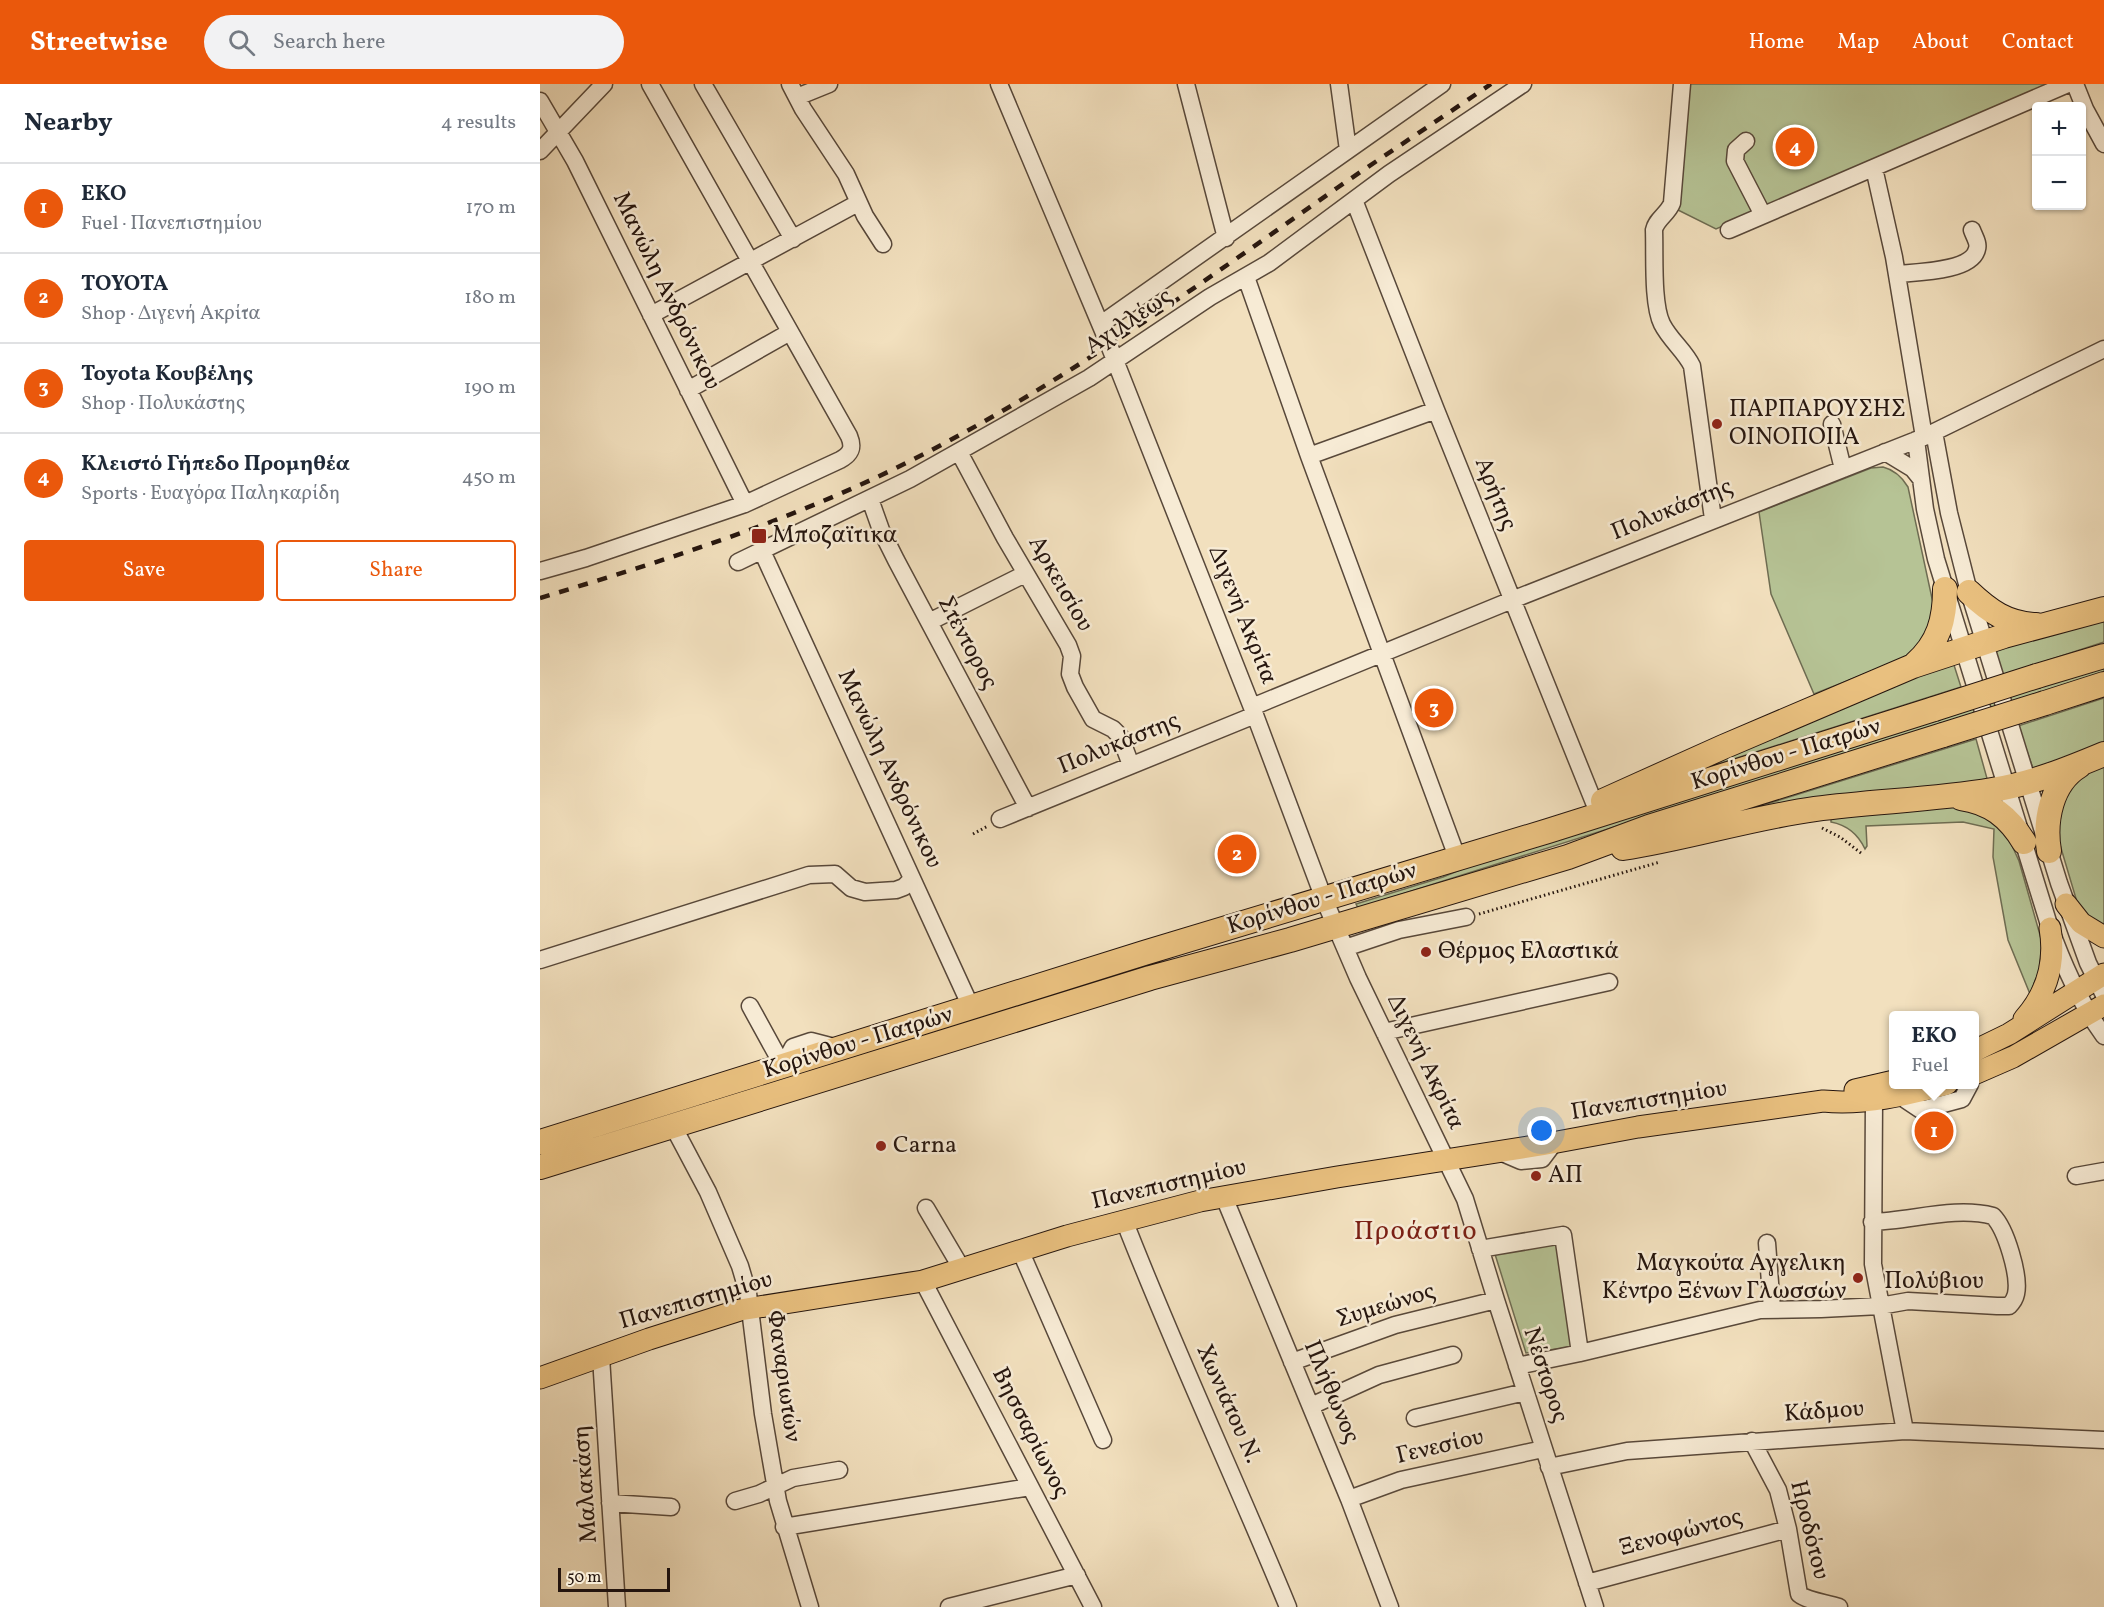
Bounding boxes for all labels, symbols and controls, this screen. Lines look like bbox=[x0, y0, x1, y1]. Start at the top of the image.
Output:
search box bbox=[204, 15, 624, 69]
text: Streetwise bbox=[30, 23, 168, 62]
icon: search bbox=[225, 26, 258, 59]
text: Search here bbox=[273, 27, 385, 58]
text: Home bbox=[1749, 28, 1804, 57]
text: Map bbox=[1837, 28, 1879, 57]
text: About bbox=[1912, 28, 1969, 57]
text: Contact bbox=[2002, 28, 2074, 57]
map controls bbox=[2032, 102, 2086, 210]
button: + bbox=[2032, 102, 2086, 156]
text: Nearby bbox=[24, 105, 113, 141]
text: 4 results bbox=[441, 109, 516, 137]
pin: 4 bbox=[1776, 124, 1814, 170]
button: − bbox=[2032, 156, 2086, 210]
text: EKO bbox=[81, 179, 126, 210]
street label: Μανώλη Ανδρόνικου bbox=[603, 186, 729, 396]
text: 1 bbox=[39, 194, 48, 222]
text: 170 m bbox=[466, 194, 516, 222]
text: Fuel · Πανεπιστημίου bbox=[81, 210, 262, 238]
text: TOYOTA bbox=[81, 269, 168, 300]
street label: Αχιλλέως bbox=[1078, 280, 1180, 364]
text: 2 bbox=[38, 284, 49, 312]
text: 180 m bbox=[464, 284, 516, 312]
text: Shop · Διγενή Ακρίτα bbox=[81, 300, 260, 328]
text: Toyota Κουβέλης bbox=[81, 359, 253, 390]
text: 3 bbox=[38, 374, 49, 402]
text: 190 m bbox=[464, 374, 516, 402]
text: Shop · Πολυκάστης bbox=[81, 390, 245, 418]
place label: ΠΑΡΠΑΡΟΥΣΗΣ ΟΙΝΟΠΟΙΙΑ bbox=[1729, 393, 1905, 455]
marker: ΠΑΡΠΑΡΟΥΣΗΣ ΟΙΝΟΠΟΙΙΑ bbox=[1710, 417, 1724, 431]
text: Κλειστό Γήπεδο Προμηθέα bbox=[81, 449, 350, 480]
street label: Αρήτης bbox=[1465, 452, 1525, 536]
text: 4 bbox=[37, 464, 50, 492]
text: 450 m bbox=[462, 464, 516, 492]
street label: Πολυκάστης bbox=[1606, 470, 1738, 550]
text: Sports · Ευαγόρα Παληκαρίδη bbox=[81, 480, 340, 508]
place label: Μποζαϊτικα bbox=[772, 519, 897, 553]
marker: Μποζαϊτικα bbox=[750, 527, 768, 545]
street label: Αρκεισίου bbox=[1019, 530, 1101, 638]
button: Save bbox=[24, 540, 264, 601]
button: Share bbox=[276, 540, 516, 601]
street label: Διγενή Ακρίτα bbox=[1199, 541, 1285, 689]
street label: Στέντορος bbox=[928, 590, 1006, 696]
street label: Μανώλη Ανδρόνικου bbox=[828, 664, 950, 874]
pin: 3 bbox=[1414, 686, 1454, 730]
street label: Πολυκάστης bbox=[1053, 704, 1185, 784]
street label: Κορίνθου - Πατρών bbox=[1687, 710, 1885, 800]
pin: 2 bbox=[1218, 832, 1256, 876]
street label: Κορίνθου - Πατρών bbox=[1223, 854, 1421, 944]
place label: Θέρμος Ελαστικά bbox=[1438, 935, 1619, 969]
marker: Θέρμος Ελαστικά bbox=[1419, 945, 1433, 959]
street label: Διγενή Ακρίτα bbox=[1378, 989, 1472, 1135]
street label: Κορίνθου - Πατρών bbox=[759, 998, 957, 1088]
popup bbox=[1889, 1011, 1979, 1089]
text: EKO bbox=[1911, 1021, 1957, 1052]
text: Fuel bbox=[1911, 1052, 1949, 1080]
street label: Πανεπιστημίου bbox=[1568, 1072, 1730, 1130]
pin: 1 bbox=[1914, 1108, 1954, 1154]
your location bbox=[1527, 1116, 1556, 1145]
place label: Carna bbox=[893, 1129, 957, 1163]
marker: Carna bbox=[874, 1139, 888, 1153]
street label: Πανεπιστημίου bbox=[1088, 1151, 1250, 1219]
place label: ΑΠ bbox=[1548, 1159, 1583, 1193]
marker: ΑΠ bbox=[1529, 1169, 1543, 1183]
district label: Προάστιο bbox=[1354, 1213, 1478, 1251]
place label: Μαγκούτα Αγγελικη Κέντρο Ξένων Γλωσσών bbox=[1602, 1247, 1846, 1309]
street label: Πανεπιστημίου bbox=[615, 1263, 777, 1339]
street label: Πολύβιου bbox=[1884, 1265, 1984, 1299]
marker: Μαγκούτα Αγγελικη Κέντρο Ξένων Γλωσσών bbox=[1851, 1271, 1865, 1285]
street label: Συμεώνος bbox=[1332, 1275, 1440, 1337]
street label: Φαναριωτών bbox=[757, 1308, 809, 1444]
street label: Νέστορος bbox=[1514, 1323, 1576, 1427]
street label: Πλήθωνος bbox=[1294, 1335, 1368, 1449]
street label: Χωνιάτου Ν. bbox=[1187, 1339, 1269, 1469]
street label: Βησσαρίωνος bbox=[982, 1362, 1078, 1504]
street label: Κάδμου bbox=[1783, 1392, 1865, 1432]
street label: Γενεσίου bbox=[1393, 1420, 1487, 1474]
street label: Μαλακάση bbox=[565, 1424, 607, 1544]
street label: Ηροδότου bbox=[1780, 1477, 1838, 1583]
street label: Ξενοφώντος bbox=[1616, 1500, 1746, 1566]
scale bar bbox=[558, 1565, 670, 1592]
text: 50 m bbox=[567, 1567, 601, 1589]

